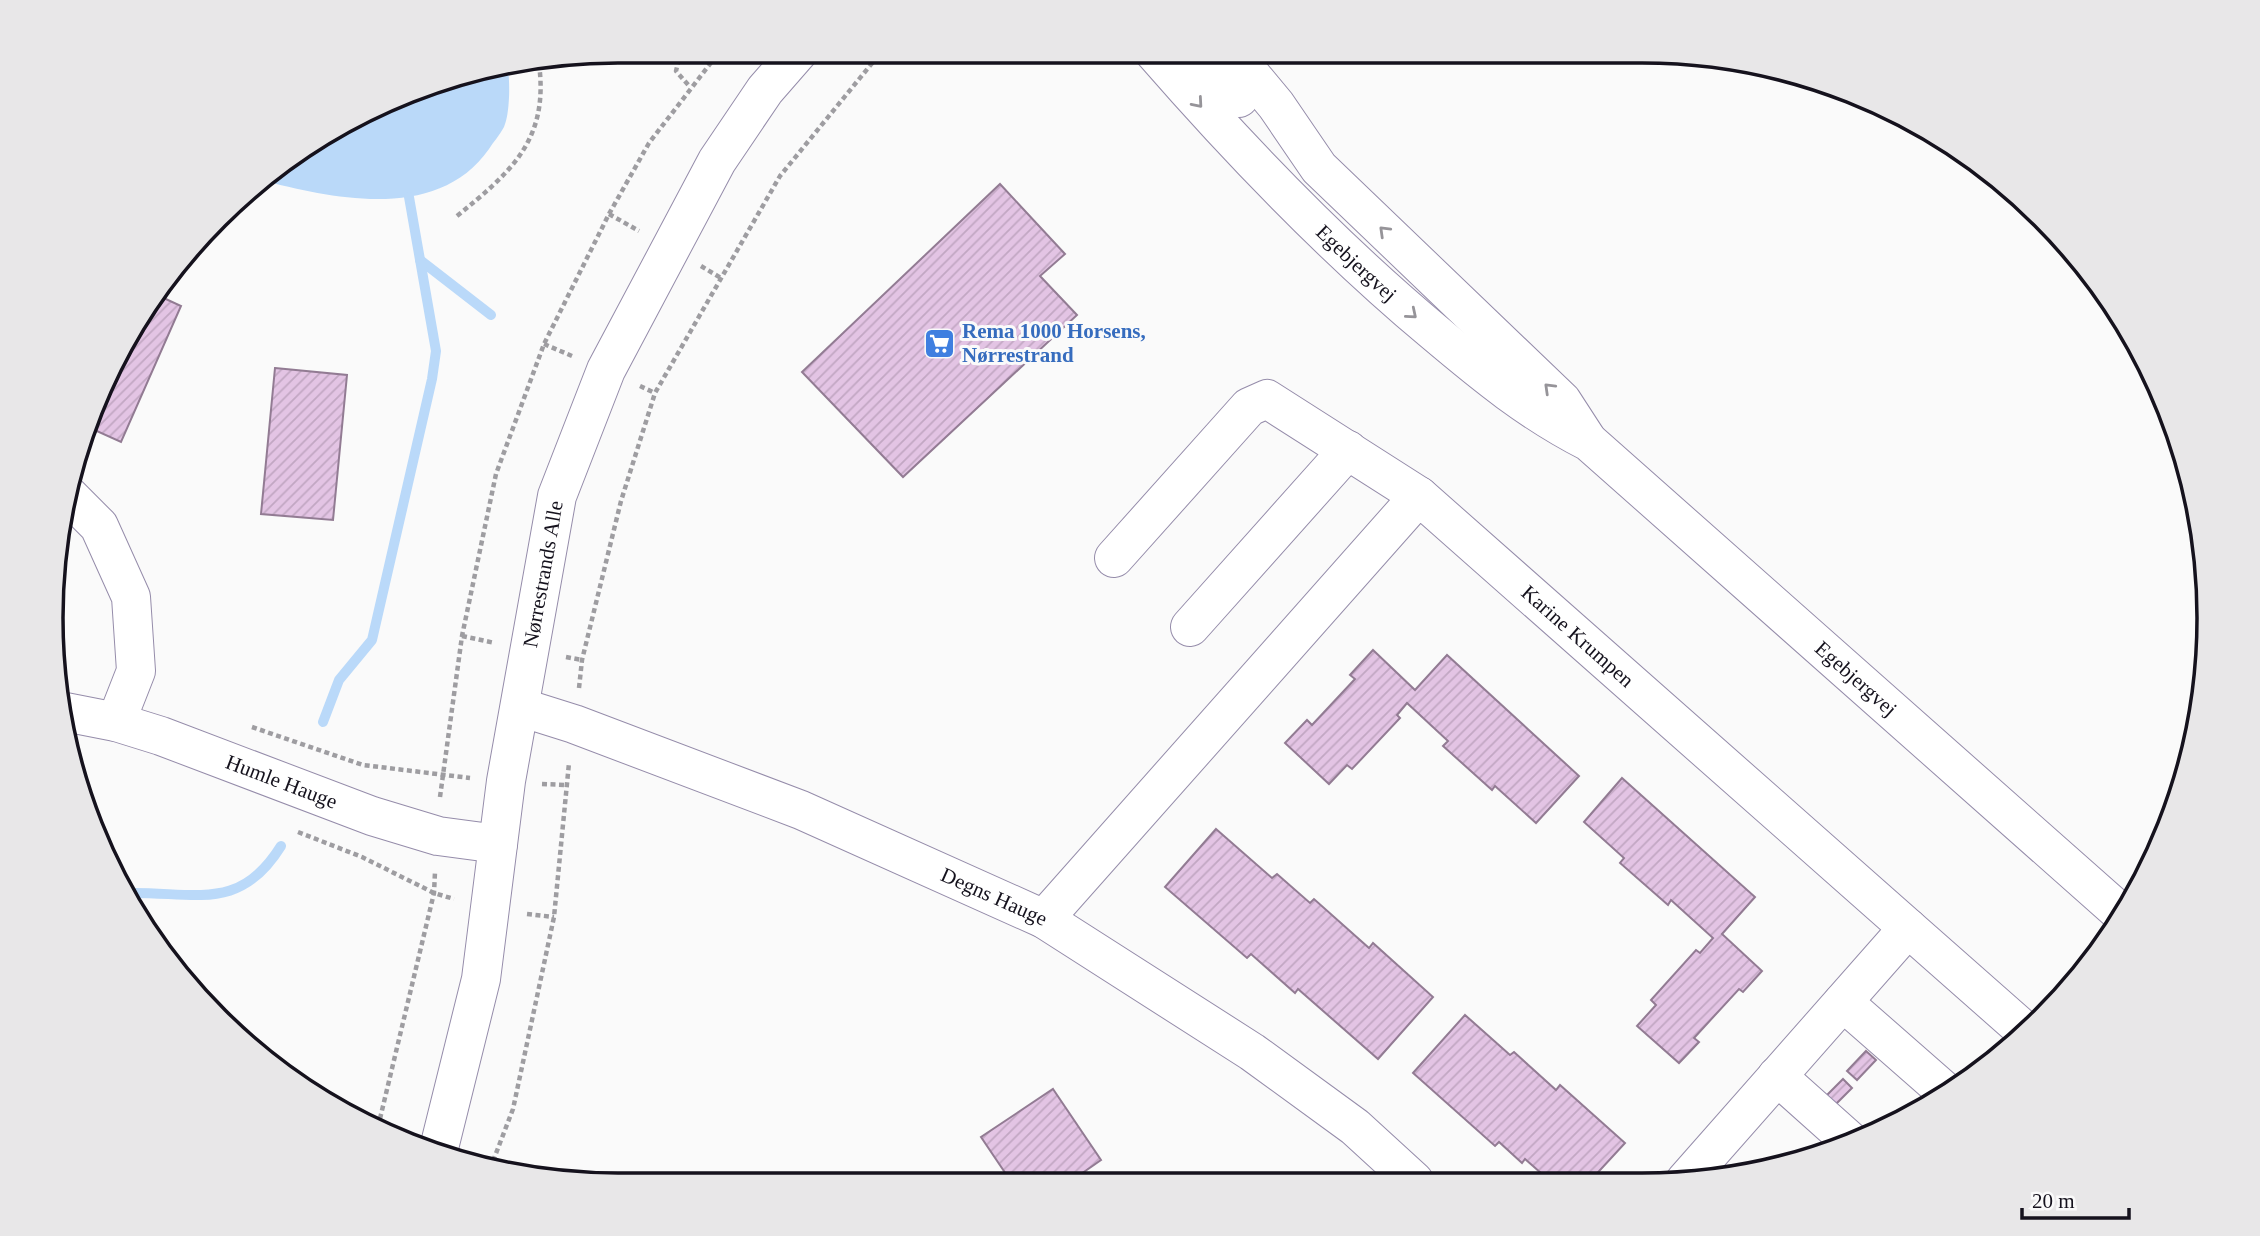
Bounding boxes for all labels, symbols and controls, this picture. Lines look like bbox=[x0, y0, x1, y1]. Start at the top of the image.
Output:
one-way arrow bbox=[1190, 95, 1202, 108]
street label: Egebjergvej bbox=[1311, 220, 1402, 306]
one-way arrow bbox=[1379, 226, 1392, 239]
one-way arrow bbox=[1404, 306, 1417, 318]
place label: Rema 1000 Horsens, Nørrestrand bbox=[962, 319, 1146, 367]
supermarket icon: Rema 1000 Horsens, Nørrestrand bbox=[922, 326, 956, 360]
one-way arrow bbox=[1544, 383, 1557, 396]
street label: Nørrestrands Alle bbox=[518, 499, 568, 649]
street label: Karine Krumpen bbox=[1517, 580, 1639, 692]
street label: Egebjergvej bbox=[1810, 636, 1902, 721]
street label: Humle Hauge bbox=[222, 750, 341, 814]
street label: Degns Hauge bbox=[937, 862, 1051, 931]
scale bar bbox=[2022, 1176, 2129, 1220]
text: 20 m bbox=[2032, 1189, 2075, 1213]

